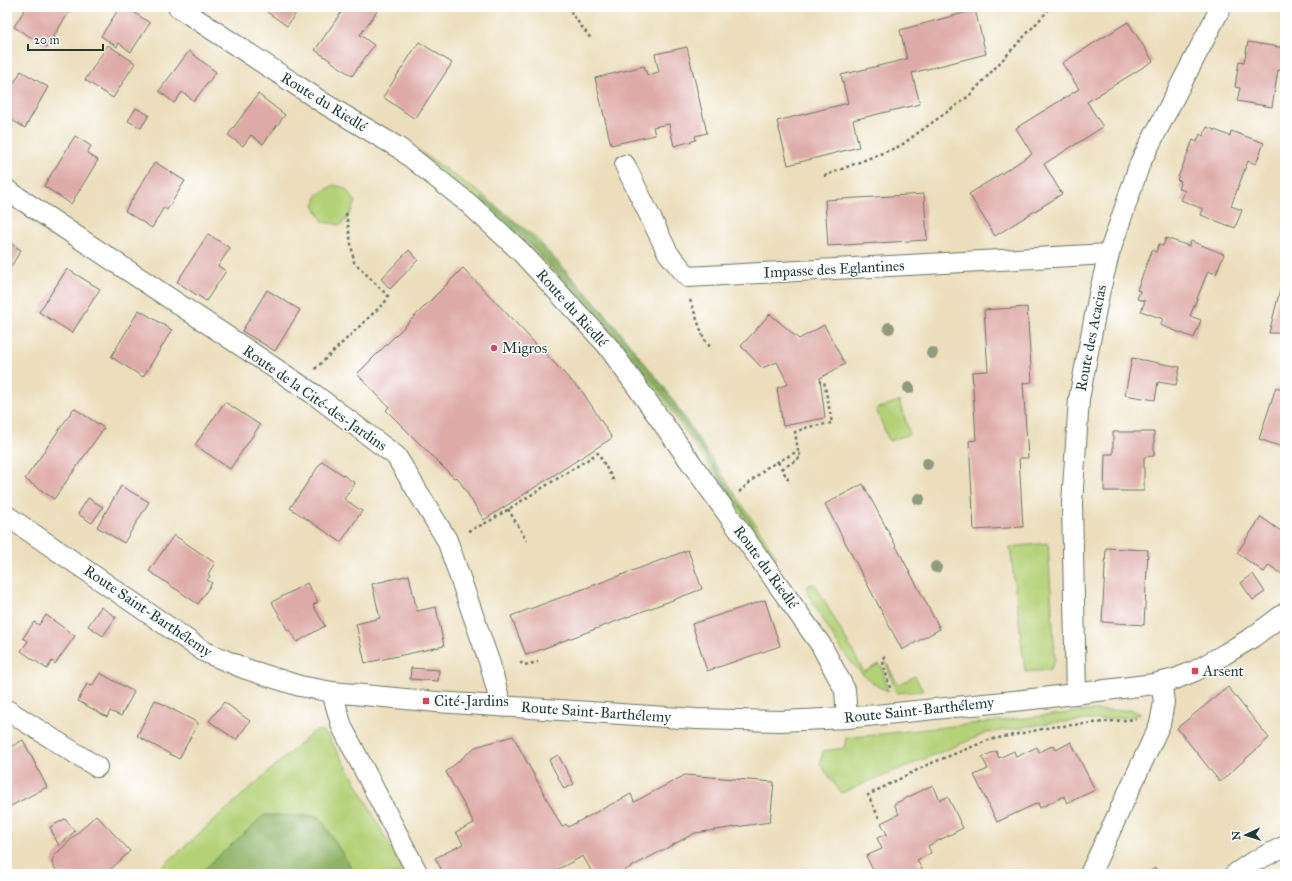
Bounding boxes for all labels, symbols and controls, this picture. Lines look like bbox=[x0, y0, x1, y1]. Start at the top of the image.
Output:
scale bar bbox=[28, 26, 103, 52]
text: 20 m bbox=[34, 33, 60, 47]
street label: Route du Riedlé bbox=[278, 68, 371, 136]
street label: Impasse des Eglantines bbox=[763, 256, 905, 282]
street label: Route du Riedlé bbox=[532, 265, 612, 351]
street label: Route des Acacias bbox=[1072, 283, 1110, 393]
place label: Migros bbox=[502, 339, 547, 357]
street label: Route de la Cité-des-Jardins bbox=[239, 341, 391, 455]
marker: Migros bbox=[489, 343, 499, 353]
street label: Route du Riedlé bbox=[730, 522, 803, 613]
street label: Route Saint-Barthélemy bbox=[80, 561, 216, 661]
place label: Arsent bbox=[1202, 662, 1244, 680]
marker: Arsent bbox=[1190, 666, 1200, 676]
place label: Cité-Jardins bbox=[434, 692, 509, 711]
street label: Route Saint-Barthélemy bbox=[843, 693, 996, 727]
marker: Cité-Jardins bbox=[421, 696, 431, 706]
street label: Route Saint-Barthélemy bbox=[520, 698, 673, 726]
north arrow bbox=[1226, 815, 1266, 855]
text: N bbox=[1230, 830, 1243, 841]

